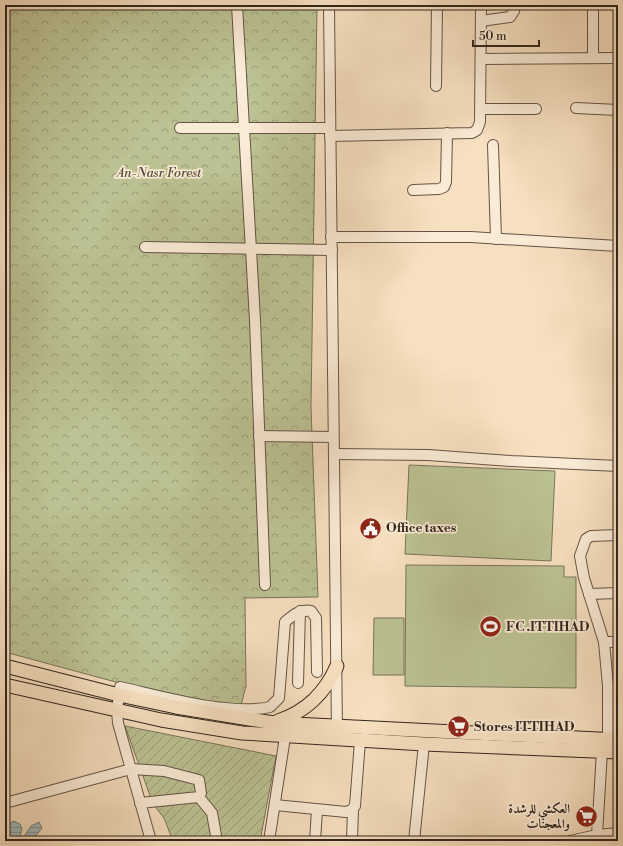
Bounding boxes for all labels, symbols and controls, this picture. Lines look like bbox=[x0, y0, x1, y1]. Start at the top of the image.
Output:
scale bar bbox=[473, 22, 539, 48]
text: 50 m bbox=[479, 29, 507, 44]
park label: An-Nasr Forest bbox=[115, 165, 202, 181]
public building icon: Office taxes bbox=[358, 515, 384, 541]
place label: Office taxes bbox=[386, 520, 457, 536]
sports icon: FC .ITTIHAD bbox=[478, 614, 504, 640]
place label: FC .ITTIHAD bbox=[506, 619, 589, 635]
supermarket icon: Stores ITTIHAD bbox=[446, 714, 472, 740]
place label: Stores ITTIHAD bbox=[474, 719, 574, 735]
place label: العكشي للرشدة والمعجنات bbox=[508, 801, 570, 832]
supermarket icon: العكشي للرشدة والمعجنات bbox=[573, 803, 599, 829]

